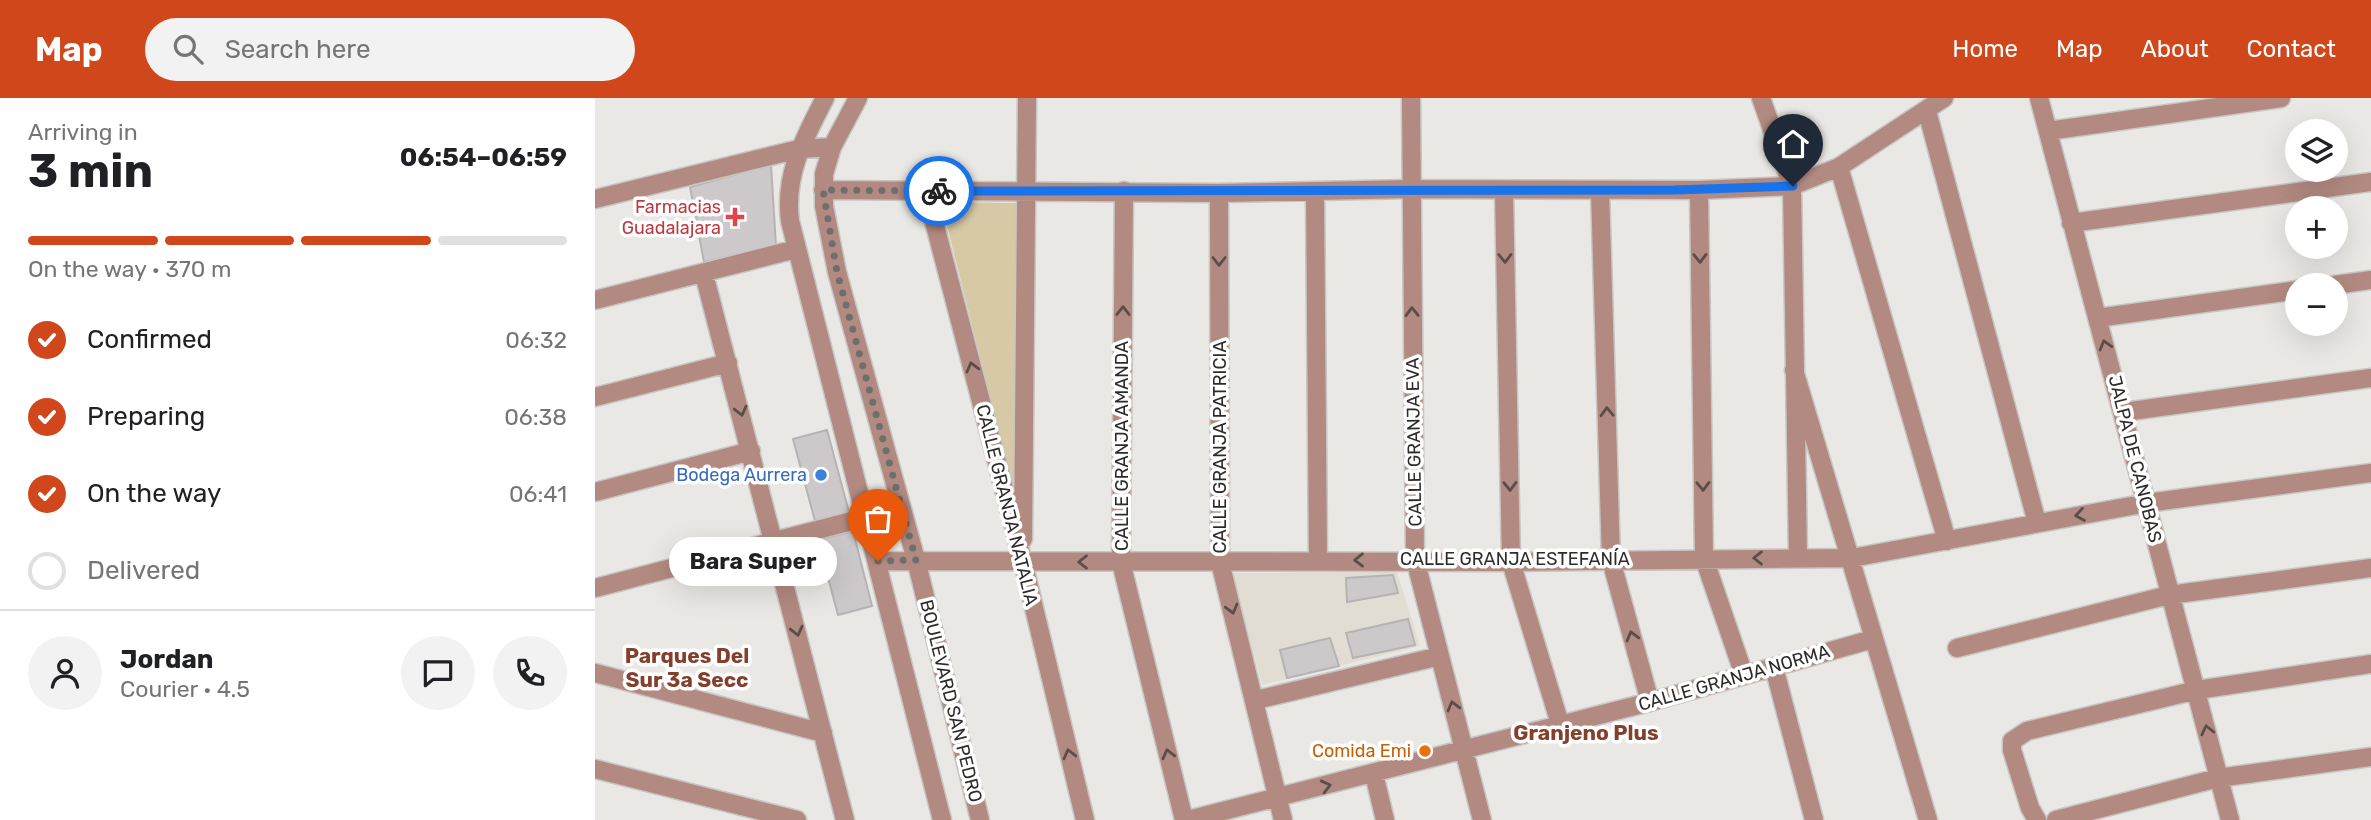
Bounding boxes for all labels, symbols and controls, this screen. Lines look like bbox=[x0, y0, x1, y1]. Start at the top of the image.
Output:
search box bbox=[145, 18, 635, 81]
text: Map bbox=[35, 30, 103, 69]
icon: search bbox=[169, 30, 207, 68]
text: Search here bbox=[225, 34, 370, 65]
text: Home bbox=[1952, 35, 2018, 63]
text: Map bbox=[2056, 35, 2103, 63]
text: About bbox=[2141, 35, 2209, 63]
text: Contact bbox=[2247, 35, 2336, 63]
pin bbox=[1763, 114, 1823, 186]
text: Arriving in bbox=[28, 118, 138, 146]
map controls bbox=[2285, 119, 2348, 336]
button: layers bbox=[2285, 119, 2348, 182]
icon: home bbox=[1774, 125, 1812, 163]
text: 06:54–06:59 bbox=[400, 142, 567, 173]
text: 3 min bbox=[28, 144, 153, 199]
courier bbox=[904, 156, 974, 226]
icon: bike bbox=[920, 172, 958, 210]
place label: Farmacias Guadalajara bbox=[622, 196, 721, 239]
button: + bbox=[2285, 196, 2348, 259]
marker: Farmacias Guadalajara bbox=[727, 209, 743, 225]
one-way arrow bbox=[1497, 253, 1513, 264]
one-way arrow bbox=[1692, 253, 1707, 264]
text: On the way · 370 m bbox=[28, 255, 231, 283]
one-way arrow bbox=[1211, 256, 1227, 267]
button: − bbox=[2285, 273, 2348, 336]
one-way arrow bbox=[1115, 306, 1131, 316]
one-way arrow bbox=[1404, 307, 1420, 317]
icon: check bbox=[28, 321, 66, 359]
text: Confirmed bbox=[87, 324, 212, 355]
text: 06:32 bbox=[505, 326, 567, 354]
one-way arrow bbox=[2098, 339, 2113, 351]
street label: CALLE GRANJA AMANDA bbox=[1111, 341, 1133, 551]
street label: CALLE GRANJA PATRICIA bbox=[1209, 341, 1231, 553]
street label: CALLE GRANJA EVA bbox=[1402, 357, 1426, 527]
one-way arrow bbox=[966, 361, 980, 373]
street label: JALPA DE CANOBAS bbox=[2104, 373, 2166, 545]
icon: check bbox=[28, 398, 66, 436]
text: Preparing bbox=[87, 401, 205, 432]
street label: CALLE GRANJA NATALIA bbox=[971, 402, 1043, 608]
text: 06:38 bbox=[504, 403, 567, 431]
one-way arrow bbox=[733, 405, 747, 417]
one-way arrow bbox=[1599, 406, 1614, 417]
place label: Bodega Aurrera bbox=[676, 464, 807, 486]
marker: Bodega Aurrera bbox=[813, 467, 829, 483]
icon: check bbox=[28, 475, 66, 513]
text: On the way bbox=[87, 478, 221, 509]
text: 06:41 bbox=[509, 480, 567, 508]
one-way arrow bbox=[1502, 481, 1518, 491]
one-way arrow bbox=[1695, 481, 1710, 492]
pin bbox=[848, 489, 908, 561]
icon: bag bbox=[859, 500, 897, 538]
one-way arrow bbox=[2074, 507, 2086, 522]
callout: Bara Super bbox=[668, 536, 836, 586]
text: Bara Super bbox=[689, 547, 817, 575]
street label: CALLE GRANJA ESTEFANÍA bbox=[1400, 548, 1630, 570]
one-way arrow bbox=[1753, 550, 1763, 566]
one-way arrow bbox=[1354, 552, 1364, 568]
one-way arrow bbox=[1077, 554, 1088, 570]
text: Delivered bbox=[87, 555, 200, 586]
street label: BOULEVARD SAN PEDRO bbox=[915, 597, 987, 805]
one-way arrow bbox=[1224, 603, 1239, 615]
one-way arrow bbox=[789, 625, 803, 637]
one-way arrow bbox=[1626, 630, 1640, 642]
button: person bbox=[28, 636, 102, 710]
button: chat bbox=[401, 636, 475, 710]
button: phone bbox=[493, 636, 567, 710]
street label: CALLE GRANJA NORMA bbox=[1636, 640, 1832, 716]
district label: Parques Del Sur 3a Secc bbox=[625, 643, 749, 692]
text: Jordan bbox=[120, 644, 213, 675]
text: Courier · 4.5 bbox=[120, 675, 250, 703]
one-way arrow bbox=[1447, 701, 1461, 713]
district label: Granjeno Plus bbox=[1513, 720, 1659, 745]
one-way arrow bbox=[2201, 724, 2215, 736]
place label: Comida Emi bbox=[1312, 740, 1411, 762]
marker: Comida Emi bbox=[1417, 743, 1433, 759]
one-way arrow bbox=[1063, 748, 1077, 760]
one-way arrow bbox=[1161, 748, 1176, 760]
one-way arrow bbox=[1320, 780, 1332, 794]

